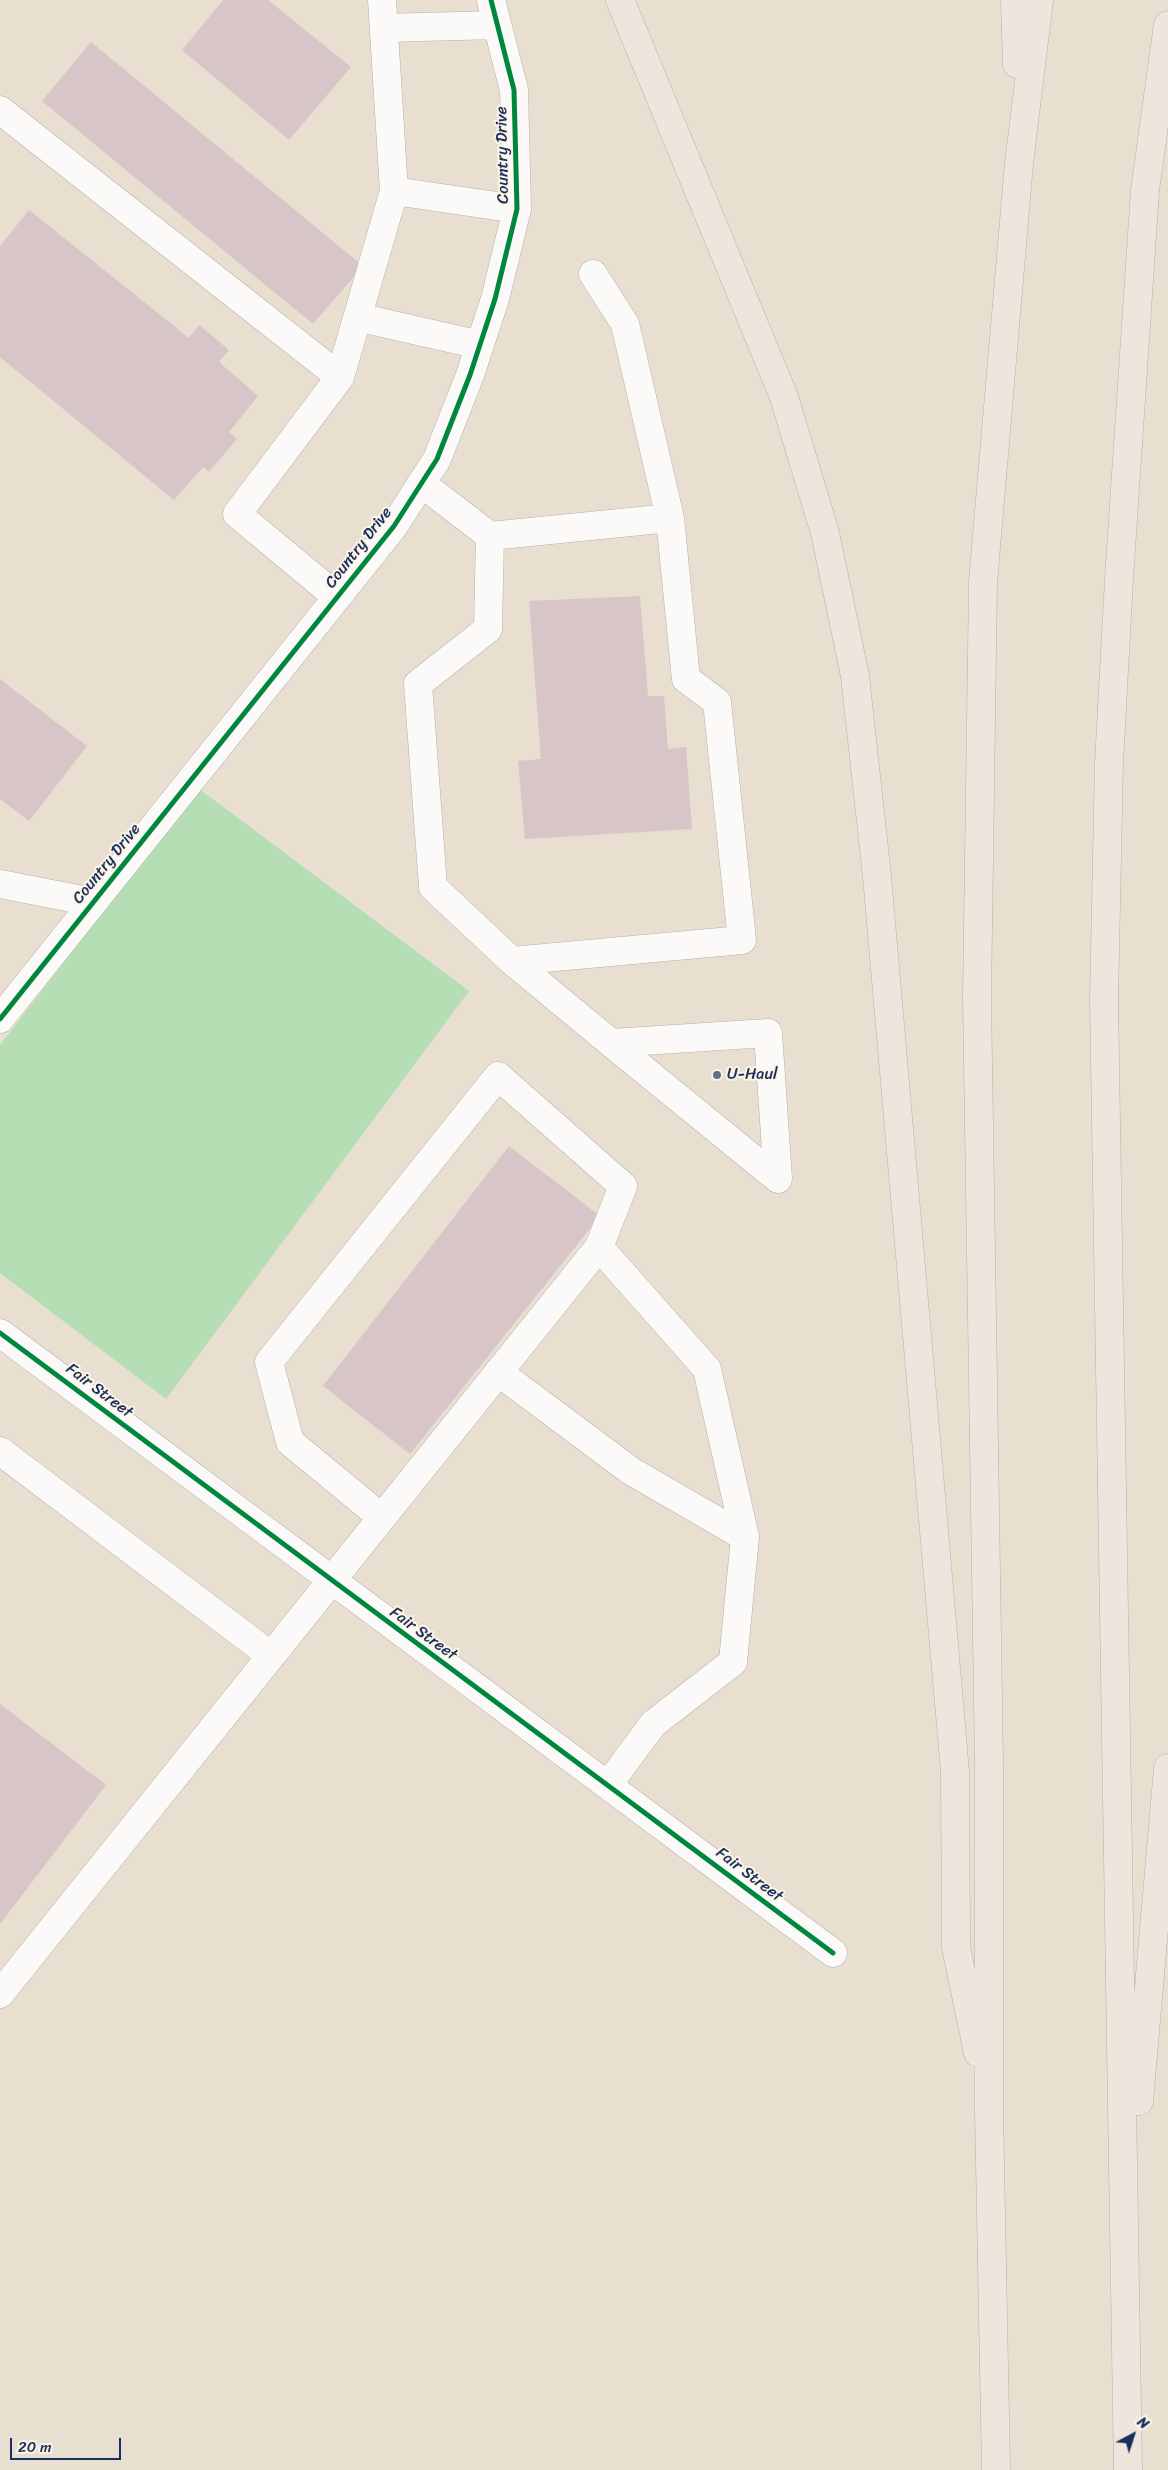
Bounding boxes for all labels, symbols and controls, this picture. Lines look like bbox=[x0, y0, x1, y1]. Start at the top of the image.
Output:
street label: Country Drive bbox=[493, 106, 513, 204]
street label: Country Drive bbox=[321, 504, 397, 592]
street label: Country Drive bbox=[69, 820, 145, 908]
place label: U-Haul bbox=[727, 1065, 778, 1085]
marker: U-Haul bbox=[711, 1069, 723, 1081]
street label: Fair Street bbox=[62, 1360, 136, 1422]
street label: Fair Street bbox=[386, 1603, 460, 1665]
street label: Fair Street bbox=[712, 1844, 786, 1906]
north arrow bbox=[1108, 2410, 1158, 2460]
text: N bbox=[1131, 2410, 1155, 2436]
scale bar bbox=[12, 2428, 124, 2460]
text: 20 m bbox=[18, 2434, 52, 2460]

